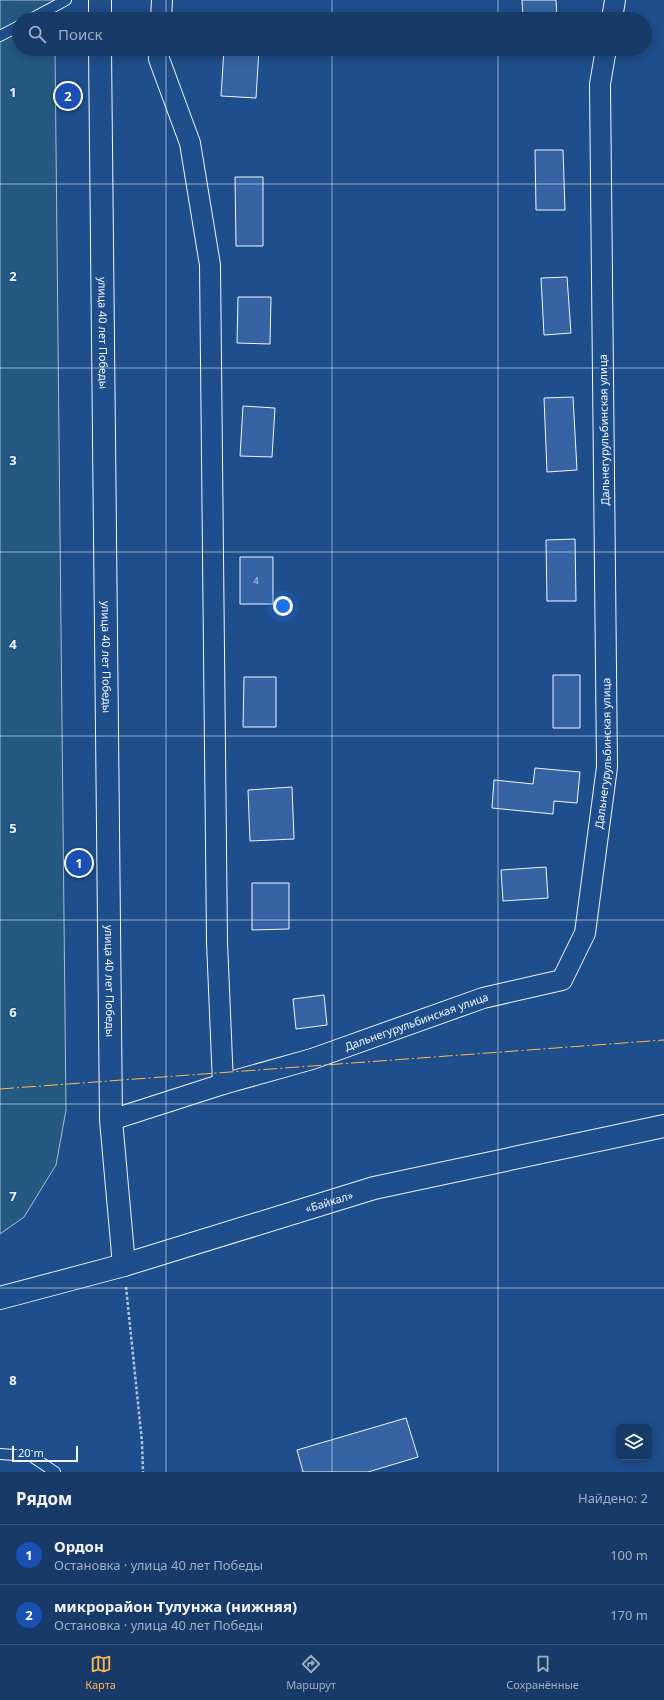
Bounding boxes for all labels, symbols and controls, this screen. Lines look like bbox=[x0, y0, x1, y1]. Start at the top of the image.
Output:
search box bbox=[12, 12, 652, 56]
icon: search bbox=[26, 23, 48, 45]
text: Поиск bbox=[58, 24, 103, 44]
pin: 2 bbox=[55, 81, 81, 111]
text: 1 bbox=[9, 83, 17, 101]
text: 2 bbox=[9, 267, 17, 285]
street label: улица 40 лет Победы bbox=[95, 277, 111, 389]
street label: Дальнегурульбинская улица bbox=[595, 354, 612, 506]
text: 3 bbox=[9, 451, 17, 469]
house number: 4 bbox=[253, 574, 259, 587]
your location bbox=[273, 596, 293, 616]
street label: улица 40 лет Победы bbox=[99, 601, 115, 713]
text: 4 bbox=[9, 635, 17, 653]
street label: Дальнегурульбинская улица bbox=[591, 678, 614, 830]
text: 5 bbox=[9, 819, 17, 837]
pin: 1 bbox=[66, 848, 92, 878]
street label: улица 40 лет Победы bbox=[102, 925, 118, 1037]
street label: Дальнегурульбинская улица bbox=[342, 989, 490, 1054]
text: 6 bbox=[9, 1003, 17, 1021]
text: 7 bbox=[9, 1187, 17, 1205]
street label: «Байкал» bbox=[303, 1187, 355, 1216]
text: 8 bbox=[9, 1371, 17, 1389]
map controls bbox=[616, 1424, 652, 1460]
button: layers bbox=[616, 1424, 652, 1460]
scale bar bbox=[12, 1444, 78, 1463]
text: 20 m bbox=[18, 1445, 44, 1460]
text: Рядом bbox=[16, 1487, 72, 1510]
text: Найдено: 2 bbox=[578, 1489, 648, 1507]
text: Ордон bbox=[54, 1536, 104, 1556]
text: 1 bbox=[25, 1546, 33, 1564]
text: 100 m bbox=[610, 1546, 648, 1564]
text: Остановка · улица 40 лет Победы bbox=[54, 1556, 263, 1574]
text: микрорайон Тулунжа (нижняя) bbox=[54, 1596, 297, 1616]
text: 2 bbox=[25, 1606, 33, 1624]
text: 170 m bbox=[610, 1606, 648, 1624]
text: Остановка · улица 40 лет Победы bbox=[54, 1616, 263, 1634]
tab: Карта bbox=[85, 1653, 116, 1692]
tab: Маршрут bbox=[286, 1653, 336, 1692]
tab: Сохранённые bbox=[506, 1653, 579, 1692]

